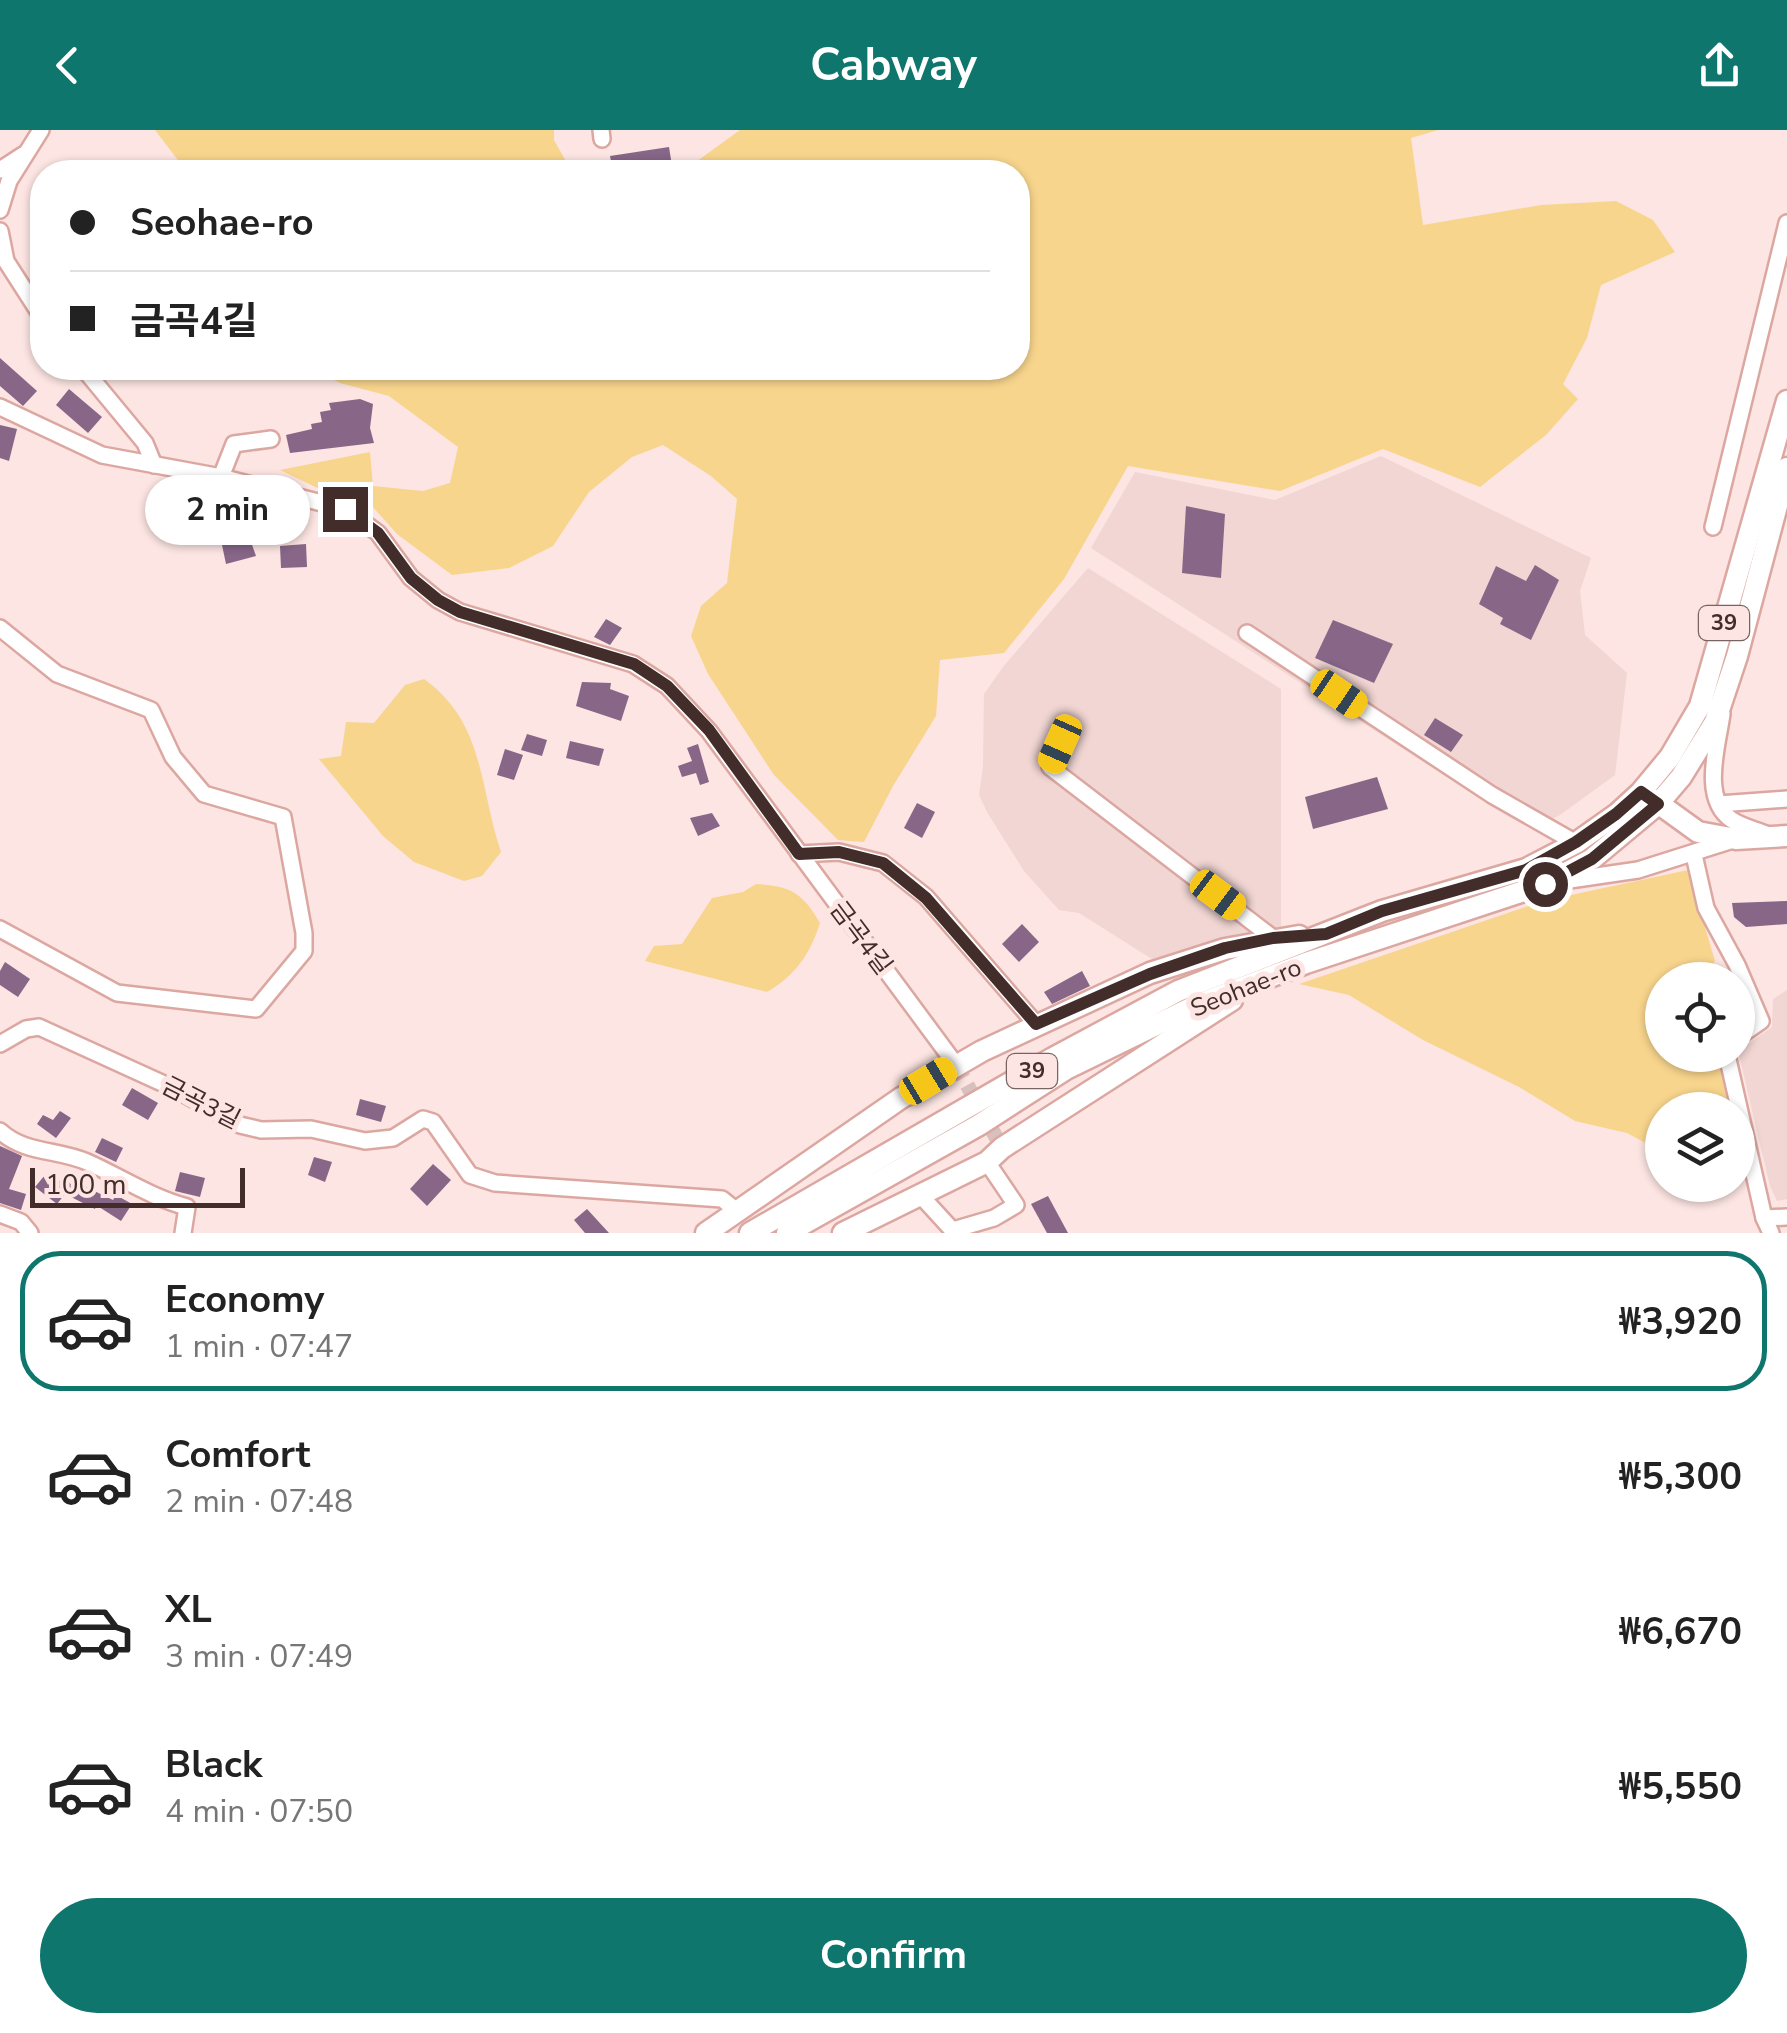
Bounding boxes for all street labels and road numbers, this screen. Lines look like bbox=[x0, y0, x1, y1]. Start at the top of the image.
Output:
road number: 39 bbox=[1699, 606, 1749, 640]
street label: 금곡4길 bbox=[822, 894, 900, 982]
street label: Seohae-ro bbox=[1185, 950, 1307, 1026]
road number: 39 bbox=[1007, 1054, 1057, 1088]
street label: 금곡3길 bbox=[156, 1069, 246, 1137]

